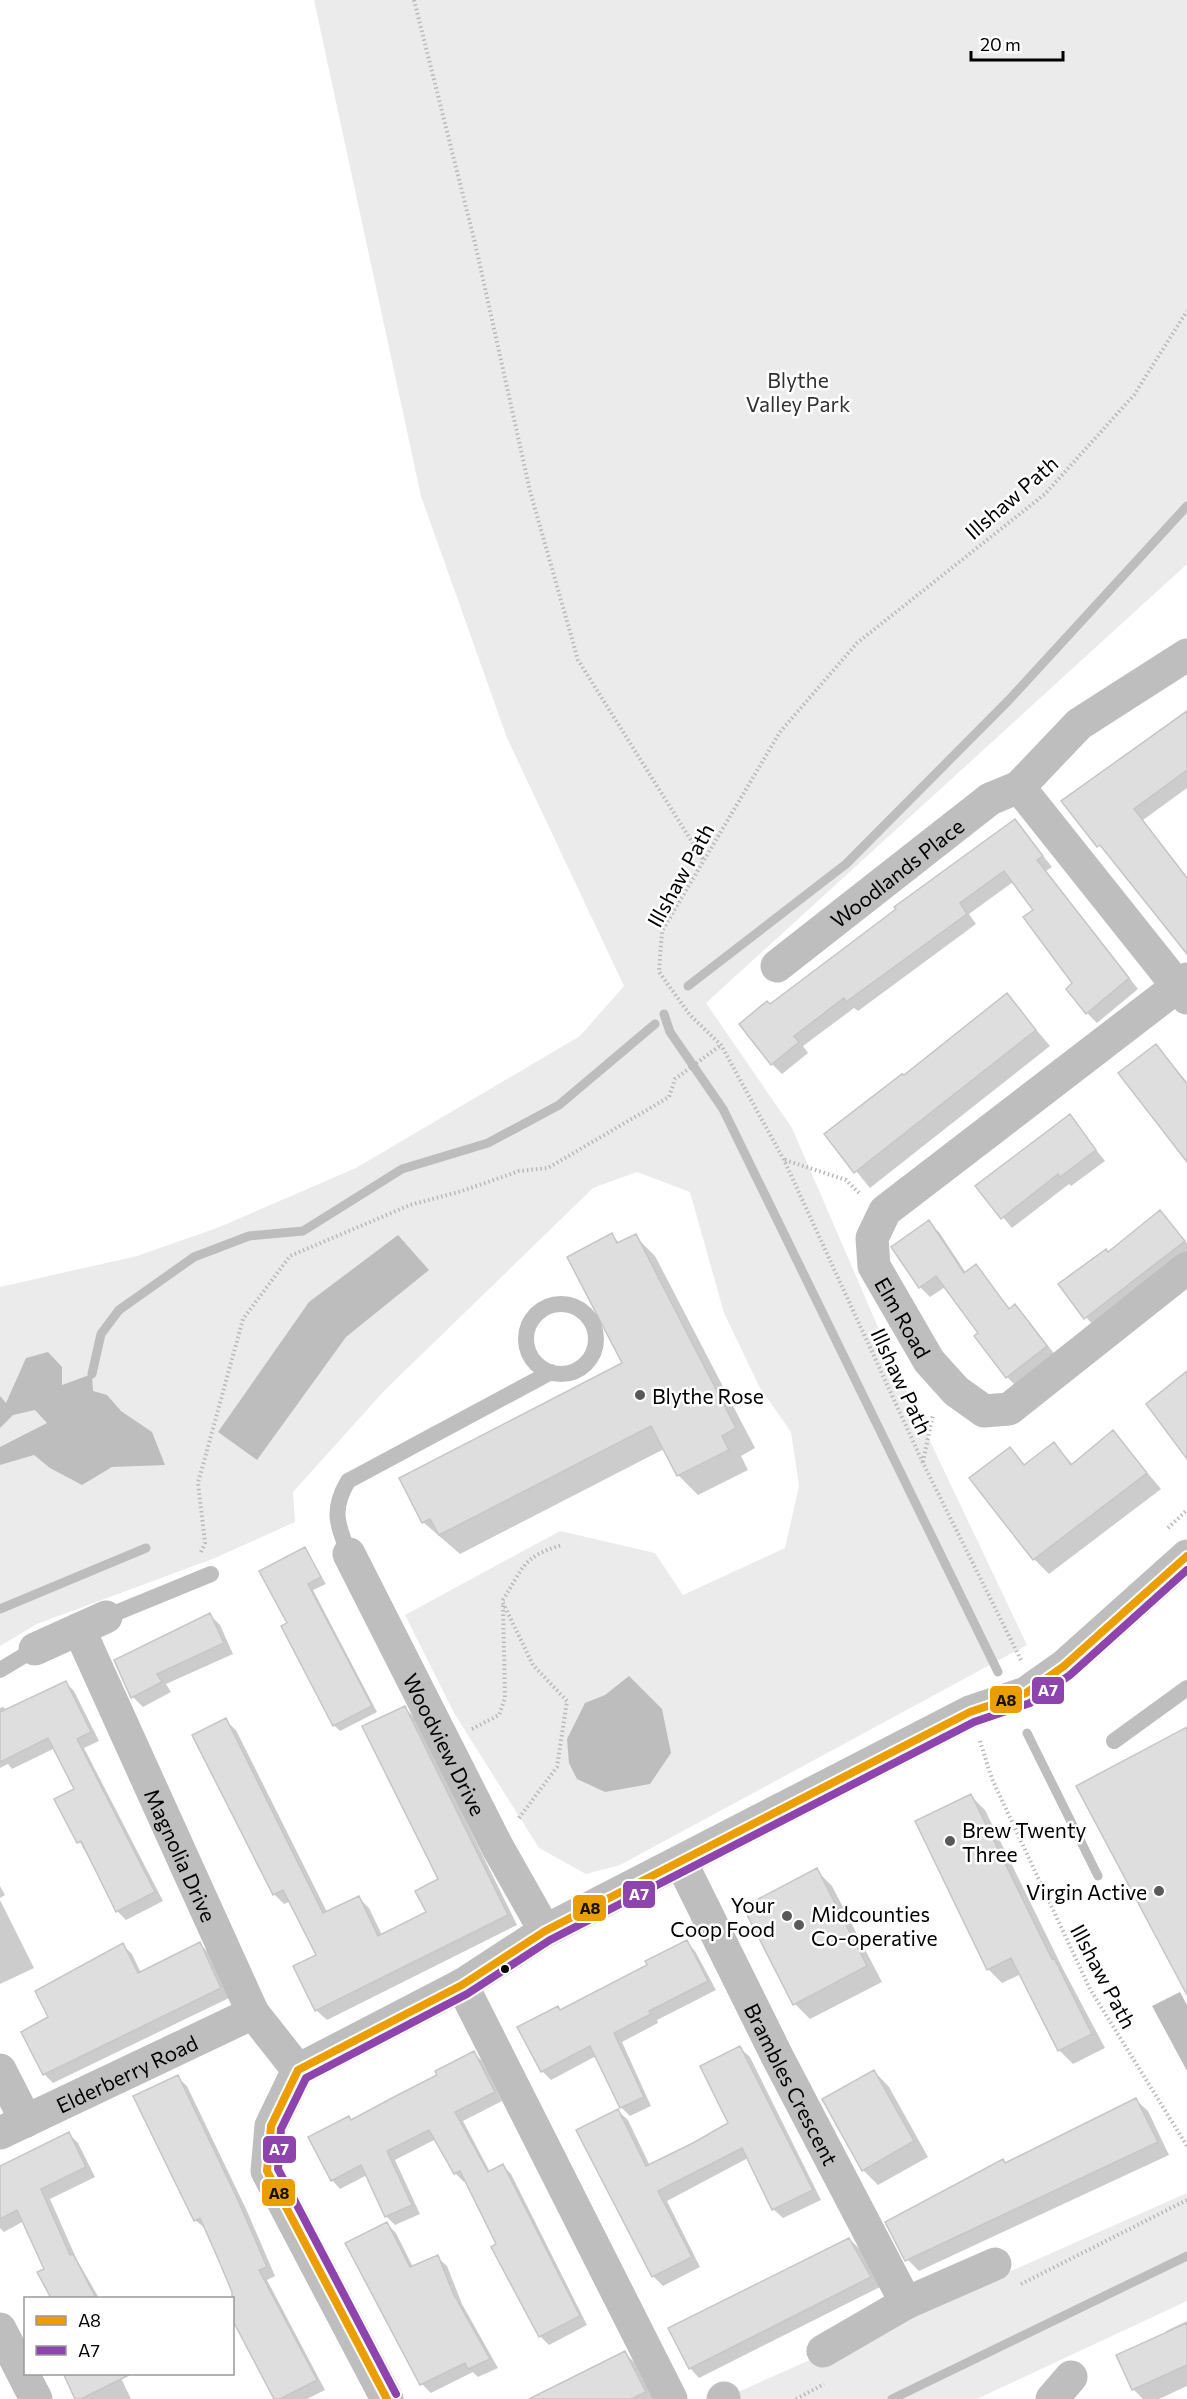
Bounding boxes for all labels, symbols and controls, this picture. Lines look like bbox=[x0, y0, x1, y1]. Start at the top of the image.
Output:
scale bar bbox=[971, 24, 1062, 62]
text: 20 m bbox=[980, 33, 1021, 55]
park label: Blythe Valley Park bbox=[746, 367, 850, 416]
street label: Illshaw Path bbox=[960, 450, 1062, 544]
street label: Woodlands Place bbox=[825, 812, 968, 932]
street label: Illshaw Path bbox=[641, 819, 719, 931]
street label: Elm Road bbox=[870, 1272, 937, 1362]
street label: Illshaw Path bbox=[866, 1324, 938, 1438]
place label: Blythe Rose bbox=[652, 1383, 764, 1408]
marker: Blythe Rose bbox=[633, 1388, 647, 1402]
street label: Woodview Drive bbox=[399, 1669, 492, 1819]
line badge: A7 bbox=[1031, 1676, 1065, 1705]
text: A7 bbox=[1038, 1680, 1058, 1699]
line badge: A8 bbox=[989, 1685, 1023, 1714]
text: A8 bbox=[996, 1690, 1017, 1709]
street label: Magnolia Drive bbox=[140, 1784, 222, 1925]
place label: Brew Twenty Three bbox=[962, 1817, 1086, 1866]
marker: Brew Twenty Three bbox=[943, 1834, 957, 1848]
place label: Virgin Active bbox=[1026, 1879, 1147, 1904]
line badge: A7 bbox=[622, 1880, 656, 1909]
text: A7 bbox=[629, 1884, 649, 1903]
marker: Virgin Active bbox=[1152, 1884, 1166, 1898]
place label: Your Coop Food bbox=[670, 1892, 775, 1941]
line badge: A8 bbox=[572, 1894, 607, 1922]
text: A8 bbox=[580, 1898, 601, 1917]
place label: Midcounties Co-operative bbox=[811, 1901, 938, 1950]
marker: Your Coop Food bbox=[780, 1909, 794, 1923]
marker: Midcounties Co-operative bbox=[792, 1918, 806, 1932]
street label: Illshaw Path bbox=[1066, 1920, 1142, 2032]
unlabelled marker bbox=[499, 1963, 511, 1975]
street label: Brambles Crescent bbox=[740, 1999, 844, 2169]
street label: Elderberry Road bbox=[52, 2029, 201, 2117]
line badge: A7 bbox=[262, 2135, 297, 2164]
text: A7 bbox=[269, 2139, 289, 2158]
line badge: A8 bbox=[261, 2178, 296, 2207]
text: A8 bbox=[269, 2183, 290, 2202]
legend bbox=[24, 2297, 234, 2375]
text: A8 bbox=[78, 2309, 101, 2331]
text: A7 bbox=[78, 2339, 100, 2361]

